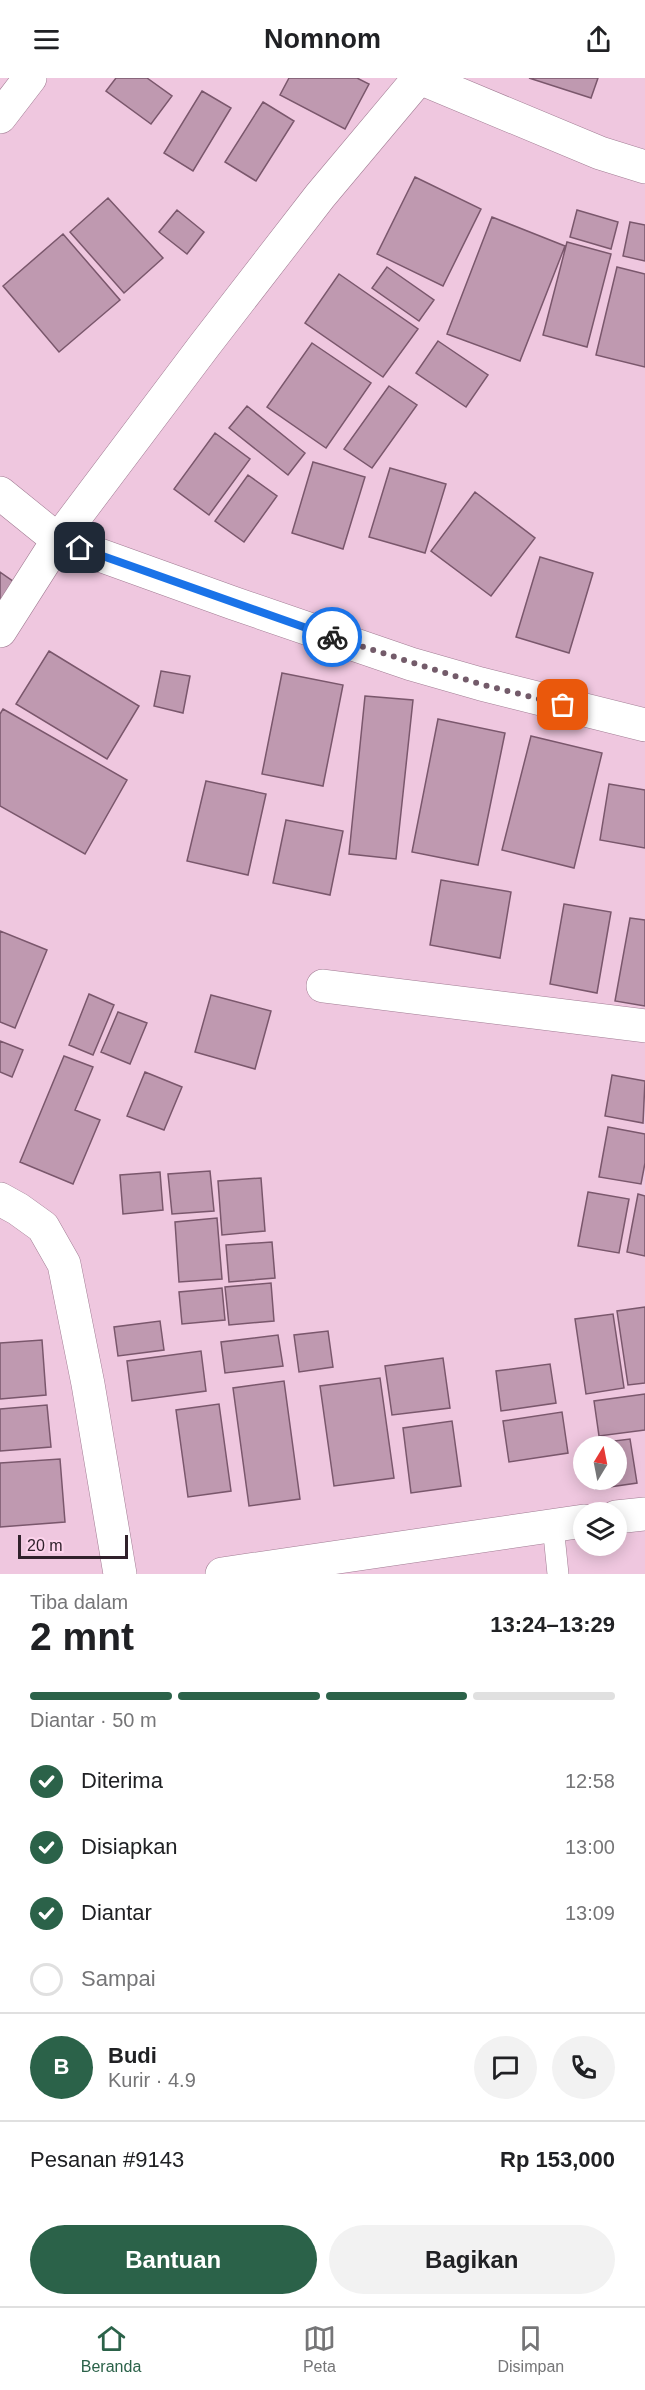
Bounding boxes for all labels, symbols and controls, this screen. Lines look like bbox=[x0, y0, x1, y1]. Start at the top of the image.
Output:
icon: menu bbox=[30, 23, 63, 56]
icon: share bbox=[582, 23, 615, 56]
text: Nomnom bbox=[264, 24, 381, 54]
pin bbox=[54, 522, 105, 573]
icon: home bbox=[63, 531, 96, 564]
courier bbox=[302, 607, 362, 667]
icon: bike bbox=[316, 621, 349, 654]
pin bbox=[537, 679, 588, 730]
icon: bag bbox=[546, 688, 579, 721]
north arrow bbox=[573, 1436, 627, 1490]
map controls bbox=[573, 1436, 627, 1556]
button: layers bbox=[573, 1502, 627, 1556]
scale bar bbox=[18, 1532, 128, 1560]
text: 20 m bbox=[27, 1537, 63, 1554]
text: Tiba dalam bbox=[30, 1591, 128, 1613]
text: 13:24–13:29 bbox=[490, 1612, 615, 1637]
text: 2 mnt bbox=[30, 1615, 134, 1658]
text: Diantar · 50 m bbox=[30, 1709, 157, 1731]
icon: check bbox=[30, 1765, 63, 1798]
text: Diterima bbox=[81, 1768, 163, 1793]
text: 12:58 bbox=[565, 1770, 615, 1792]
icon: check bbox=[30, 1831, 63, 1864]
text: Disiapkan bbox=[81, 1834, 178, 1859]
text: 13:00 bbox=[565, 1836, 615, 1858]
icon: check bbox=[30, 1897, 63, 1930]
text: Diantar bbox=[81, 1900, 152, 1925]
text: 13:09 bbox=[565, 1902, 615, 1924]
text: Sampai bbox=[81, 1966, 156, 1991]
button: chat bbox=[474, 2036, 537, 2099]
button: phone bbox=[552, 2036, 615, 2099]
text: Budi bbox=[108, 2043, 157, 2068]
text: B bbox=[54, 2054, 69, 2079]
text: Kurir · 4.9 bbox=[108, 2069, 196, 2091]
text: Pesanan #9143 bbox=[30, 2147, 184, 2172]
text: Rp 153,000 bbox=[500, 2147, 615, 2172]
button: Bantuan bbox=[30, 2225, 317, 2294]
button: Bagikan bbox=[329, 2225, 615, 2294]
tab: Beranda bbox=[81, 2322, 141, 2376]
tab: Peta bbox=[303, 2322, 336, 2376]
tab: Disimpan bbox=[497, 2322, 564, 2376]

